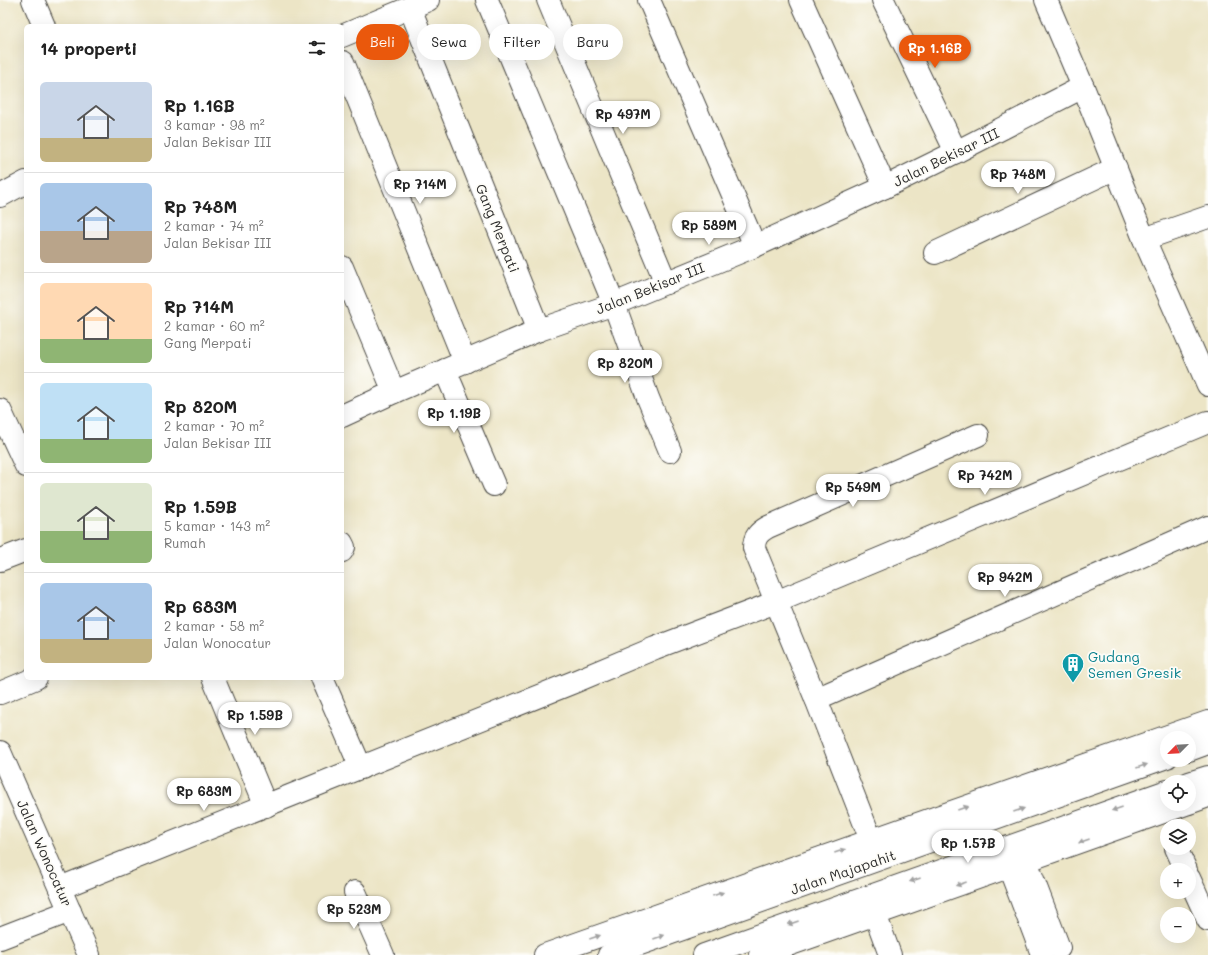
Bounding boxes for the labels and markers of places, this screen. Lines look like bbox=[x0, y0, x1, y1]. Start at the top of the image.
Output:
pin: Rp 1.16B bbox=[894, 35, 976, 69]
pin: Rp 497M bbox=[586, 101, 660, 135]
pin: Rp 748M bbox=[981, 161, 1055, 195]
pin: Rp 714M bbox=[383, 171, 457, 205]
pin: Rp 589M bbox=[672, 212, 746, 246]
pin: Rp 820M bbox=[588, 350, 662, 384]
pin: Rp 1.19B bbox=[413, 400, 495, 434]
pin: Rp 742M bbox=[948, 462, 1022, 496]
pin: Rp 549M bbox=[816, 474, 890, 508]
pin: Rp 942M bbox=[968, 564, 1042, 598]
place label: Gudang Semen Gresik bbox=[1088, 647, 1181, 682]
building icon: Gudang Semen Gresik bbox=[1060, 651, 1086, 684]
pin: Rp 1.59B bbox=[214, 702, 296, 736]
pin: Rp 683M bbox=[167, 778, 241, 812]
pin: Rp 1.57B bbox=[927, 830, 1009, 864]
pin: Rp 523M bbox=[317, 896, 391, 930]

